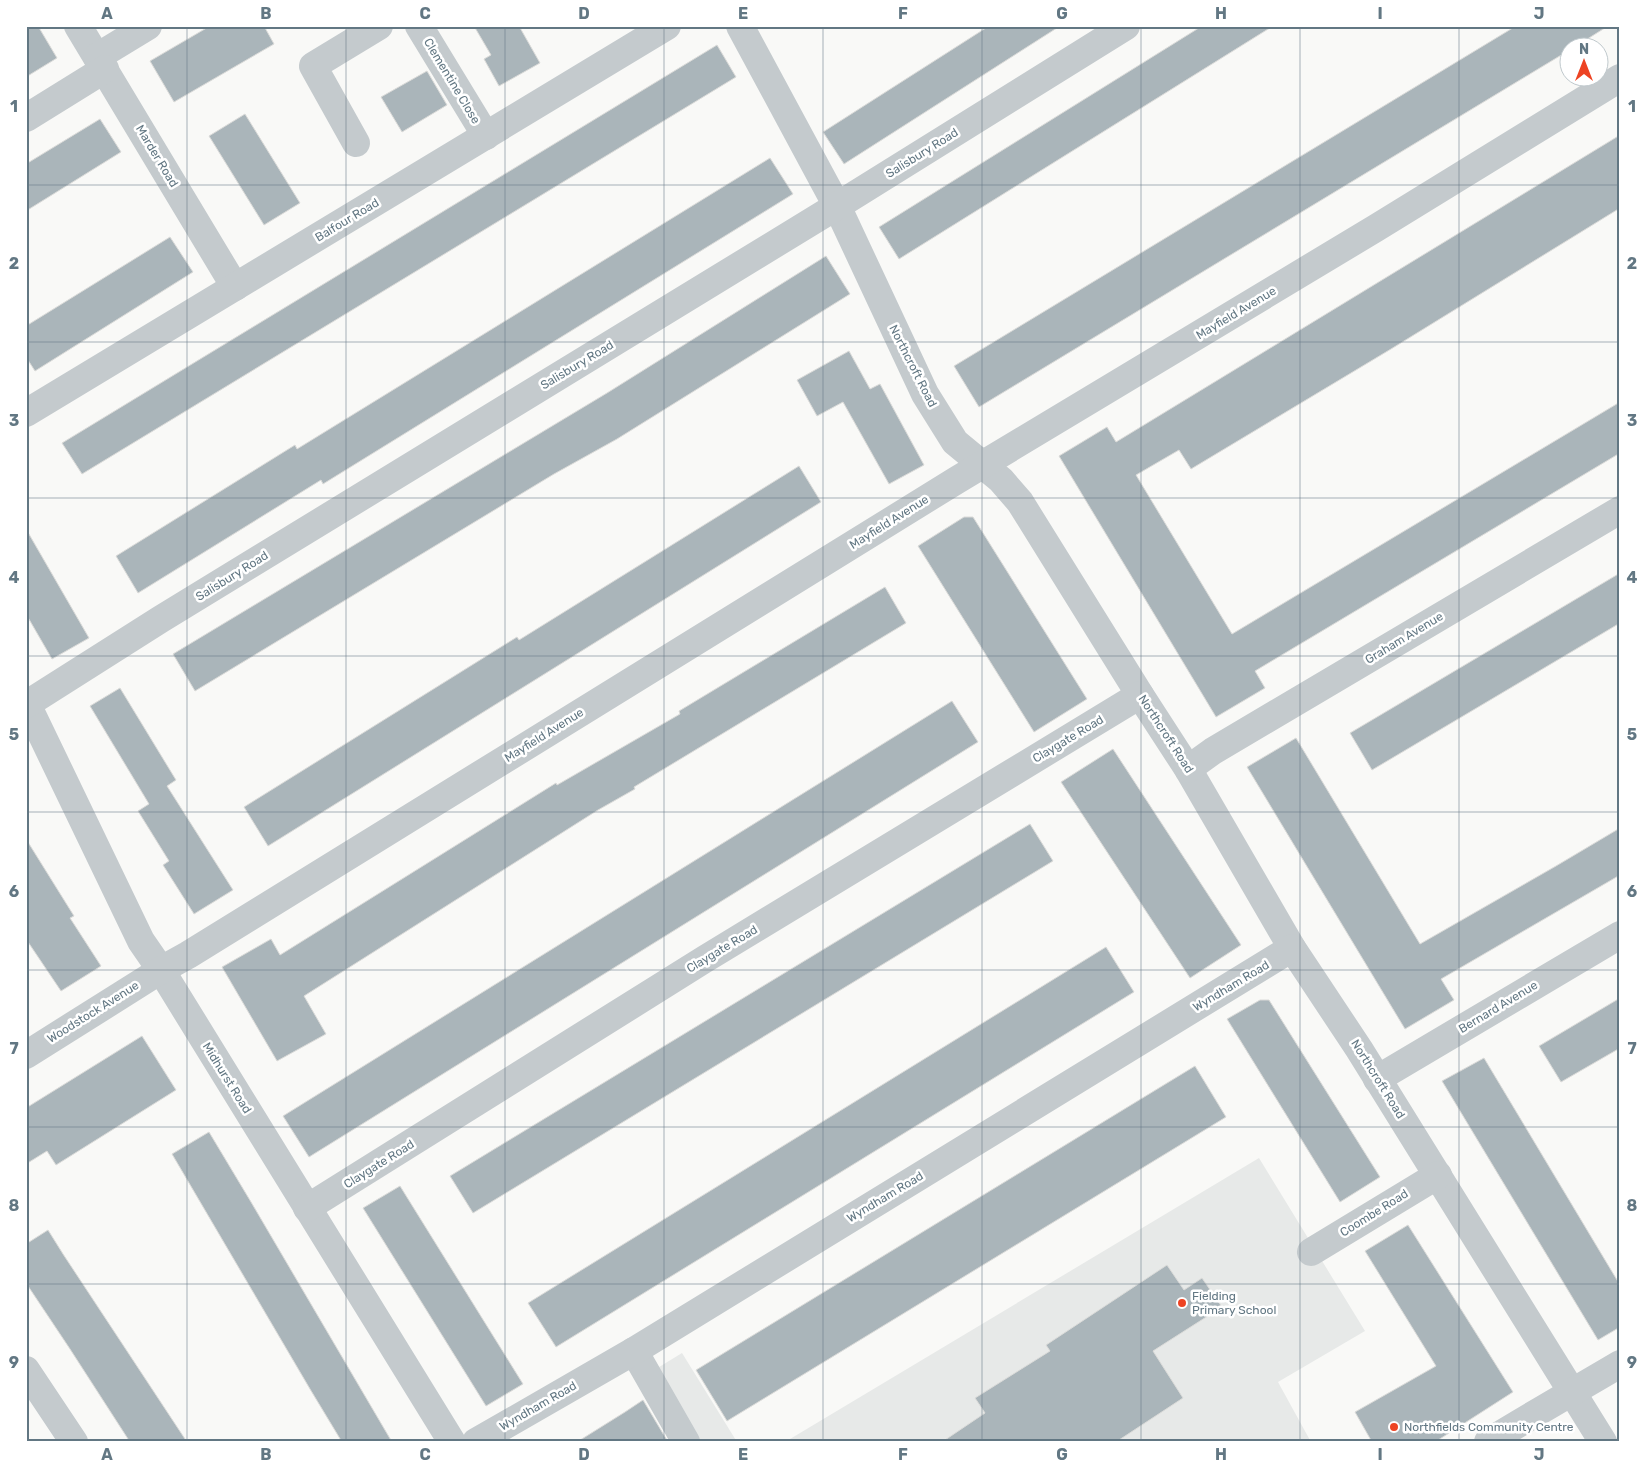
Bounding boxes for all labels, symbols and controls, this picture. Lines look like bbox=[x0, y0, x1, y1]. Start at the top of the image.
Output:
text: A bbox=[101, 4, 113, 23]
text: B bbox=[260, 4, 272, 23]
text: C bbox=[419, 4, 431, 23]
text: D bbox=[578, 4, 590, 23]
text: E bbox=[738, 4, 748, 23]
text: F bbox=[898, 4, 908, 23]
text: G bbox=[1056, 4, 1068, 23]
text: H bbox=[1215, 4, 1227, 23]
text: I bbox=[1377, 4, 1383, 23]
text: J bbox=[1534, 4, 1544, 23]
street label: Clementine Close bbox=[421, 36, 483, 127]
north arrow bbox=[1558, 38, 1608, 88]
text: N bbox=[1579, 41, 1589, 58]
text: 1 bbox=[10, 97, 18, 116]
text: 1 bbox=[1628, 97, 1636, 116]
street label: Marder Road bbox=[133, 122, 181, 190]
street label: Salisbury Road bbox=[883, 125, 961, 181]
street label: Balfour Road bbox=[313, 195, 381, 245]
text: 2 bbox=[9, 254, 19, 273]
text: 2 bbox=[1627, 254, 1637, 273]
street label: Mayfield Avenue bbox=[1194, 284, 1279, 342]
street label: Northcroft Road bbox=[886, 323, 940, 409]
street label: Salisbury Road bbox=[538, 338, 616, 392]
text: 3 bbox=[9, 411, 19, 430]
text: 3 bbox=[1627, 411, 1637, 430]
street label: Mayfield Avenue bbox=[847, 492, 931, 552]
street label: Salisbury Road bbox=[193, 548, 271, 604]
text: 4 bbox=[9, 568, 20, 587]
text: 4 bbox=[1627, 568, 1638, 587]
street label: Graham Avenue bbox=[1362, 609, 1446, 667]
street label: Northcroft Road bbox=[1136, 692, 1196, 776]
street label: Mayfield Avenue bbox=[502, 705, 586, 765]
street label: Claygate Road bbox=[1030, 712, 1106, 766]
text: 5 bbox=[9, 725, 19, 744]
text: 5 bbox=[1627, 725, 1637, 744]
text: 6 bbox=[9, 882, 19, 901]
text: 6 bbox=[1627, 882, 1637, 901]
street label: Claygate Road bbox=[684, 922, 760, 976]
street label: Wyndham Road bbox=[1190, 958, 1272, 1014]
street label: Woodstock Avenue bbox=[45, 978, 142, 1046]
street label: Bernard Avenue bbox=[1456, 978, 1540, 1036]
street label: Northcroft Road bbox=[1348, 1037, 1408, 1121]
text: 7 bbox=[9, 1039, 19, 1058]
text: 7 bbox=[1627, 1039, 1637, 1058]
street label: Midhurst Road bbox=[200, 1040, 254, 1116]
street label: Claygate Road bbox=[341, 1137, 417, 1191]
street label: Wyndham Road bbox=[844, 1169, 926, 1225]
street label: Coombe Road bbox=[1337, 1186, 1411, 1240]
text: 8 bbox=[9, 1196, 20, 1215]
text: 8 bbox=[1627, 1196, 1638, 1215]
place label: Fielding Primary School bbox=[1192, 1289, 1276, 1317]
marker: Fielding Primary School bbox=[1176, 1297, 1188, 1309]
text: 9 bbox=[9, 1353, 19, 1372]
text: 9 bbox=[1627, 1353, 1637, 1372]
street label: Wyndham Road bbox=[497, 1378, 579, 1434]
place label: Northfields Community Centre bbox=[1404, 1420, 1574, 1434]
marker: Northfields Community Centre bbox=[1388, 1421, 1400, 1433]
text: A bbox=[101, 1445, 113, 1464]
text: B bbox=[260, 1445, 272, 1464]
text: C bbox=[419, 1445, 431, 1464]
text: D bbox=[578, 1445, 590, 1464]
text: E bbox=[738, 1445, 748, 1464]
text: F bbox=[898, 1445, 908, 1464]
text: G bbox=[1056, 1445, 1068, 1464]
text: H bbox=[1215, 1445, 1227, 1464]
text: I bbox=[1377, 1445, 1383, 1464]
text: J bbox=[1534, 1445, 1544, 1464]

